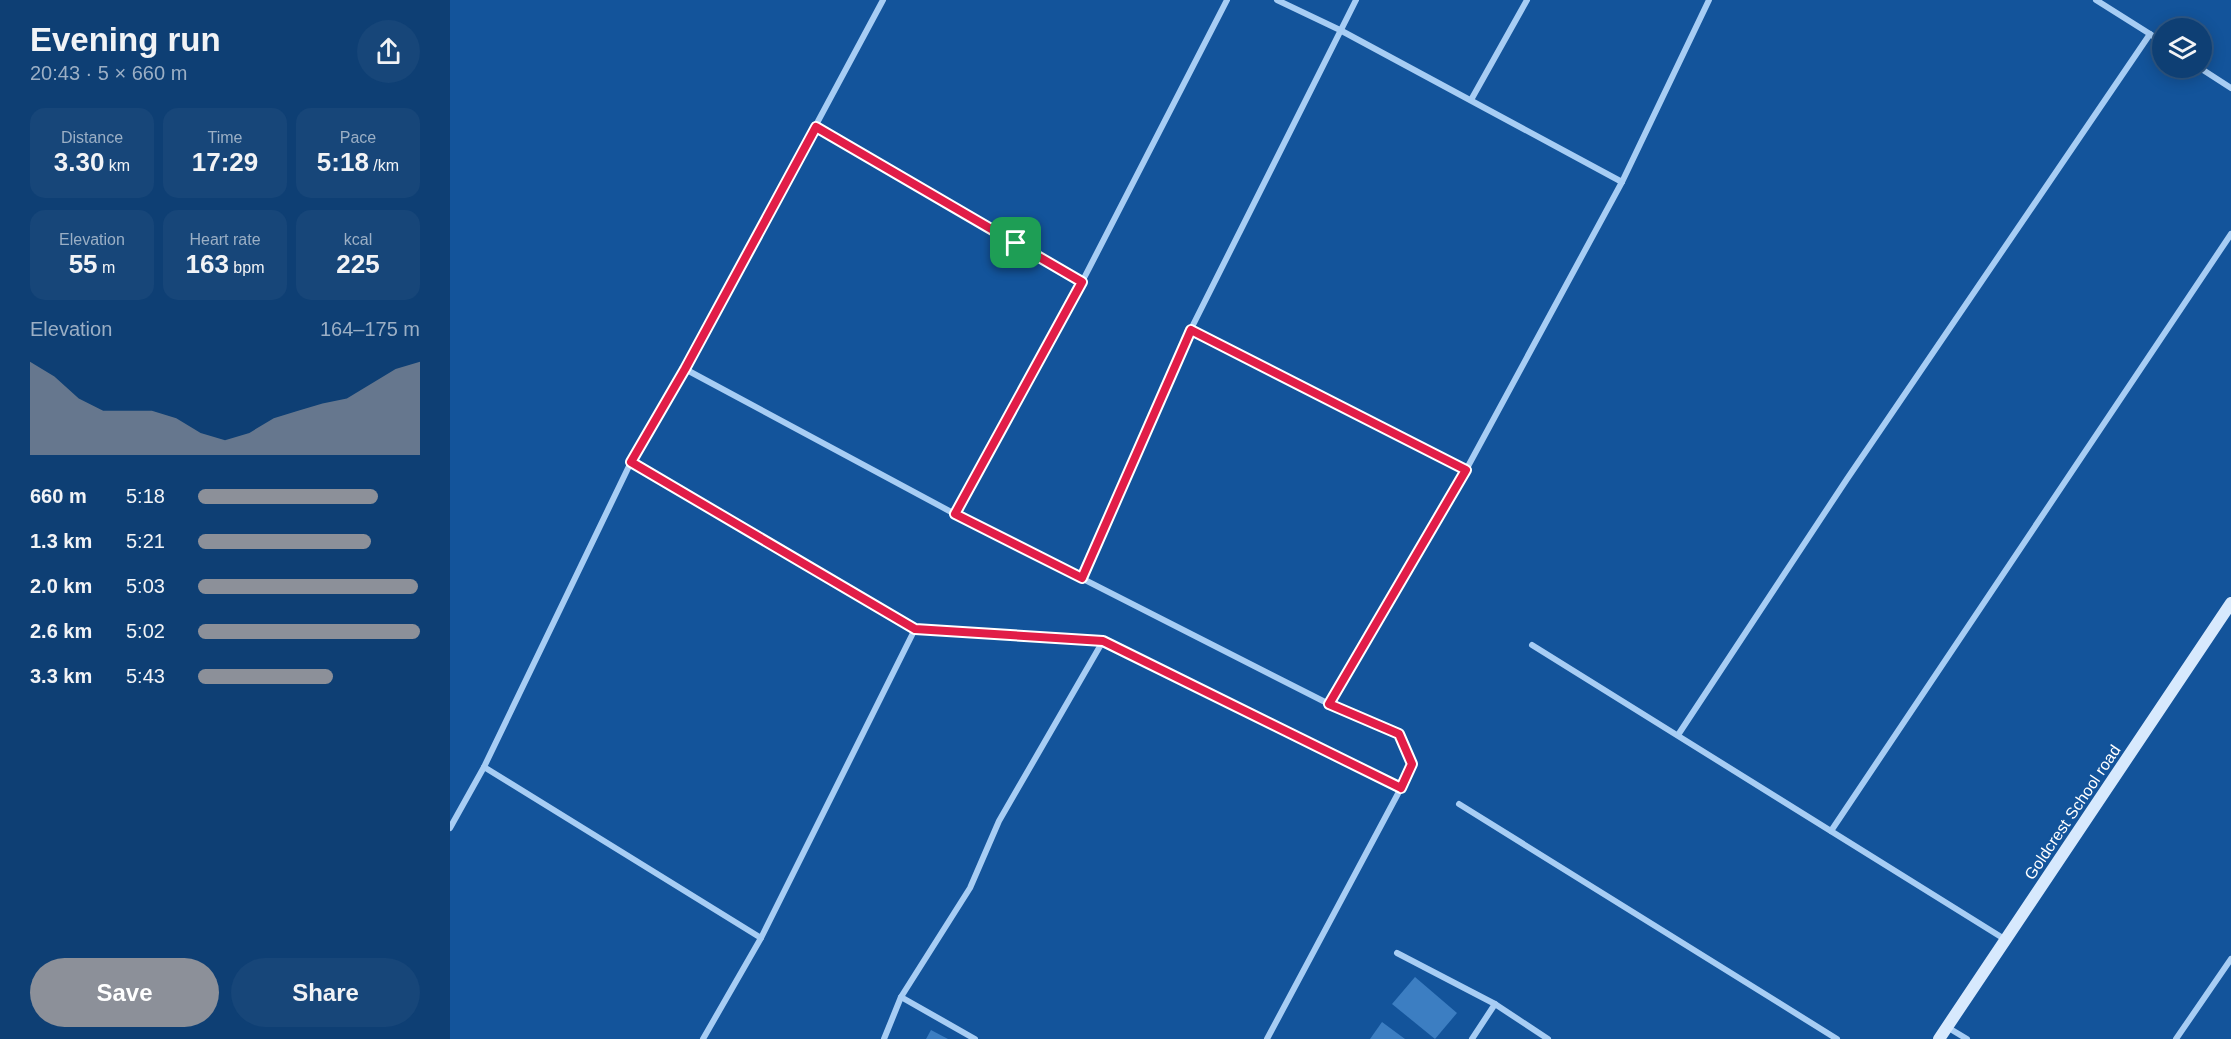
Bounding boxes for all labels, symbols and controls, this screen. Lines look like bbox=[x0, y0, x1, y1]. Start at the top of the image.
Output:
map controls bbox=[2152, 18, 2212, 78]
button: layers bbox=[2152, 18, 2212, 78]
button: share bbox=[357, 20, 420, 83]
text: Evening run bbox=[30, 21, 221, 58]
text: 20:43 · 5 × 660 m bbox=[30, 62, 187, 84]
text: Distance bbox=[61, 129, 123, 146]
text: Time bbox=[208, 129, 242, 146]
text: Pace bbox=[340, 129, 376, 146]
text: 3.30 bbox=[54, 147, 104, 177]
text: 17:29 bbox=[192, 147, 258, 177]
text: 5:18 bbox=[317, 147, 369, 177]
text: km bbox=[104, 157, 130, 174]
text: /km bbox=[369, 157, 399, 174]
pin bbox=[990, 217, 1041, 268]
icon: arrive bbox=[999, 226, 1032, 259]
text: Elevation bbox=[59, 231, 125, 248]
text: Heart rate bbox=[189, 231, 261, 248]
text: kcal bbox=[344, 231, 372, 248]
text: 55 bbox=[69, 249, 98, 279]
text: 163 bbox=[186, 249, 229, 279]
text: 225 bbox=[336, 249, 380, 279]
text: m bbox=[98, 259, 115, 276]
text: bpm bbox=[229, 259, 264, 276]
text: Elevation bbox=[30, 318, 112, 340]
text: 164–175 m bbox=[320, 318, 420, 340]
text: 660 m bbox=[30, 485, 87, 507]
text: 5:18 bbox=[126, 485, 165, 507]
text: 1.3 km bbox=[30, 530, 92, 552]
text: 5:21 bbox=[126, 530, 165, 552]
text: 2.0 km bbox=[30, 575, 92, 597]
text: 5:03 bbox=[126, 575, 165, 597]
text: 2.6 km bbox=[30, 620, 92, 642]
text: 5:02 bbox=[126, 620, 165, 642]
text: 3.3 km bbox=[30, 665, 92, 687]
text: 5:43 bbox=[126, 665, 165, 687]
street label: Goldcrest School road bbox=[2021, 742, 2124, 883]
button: Save bbox=[30, 958, 219, 1027]
button: Share bbox=[231, 958, 420, 1027]

